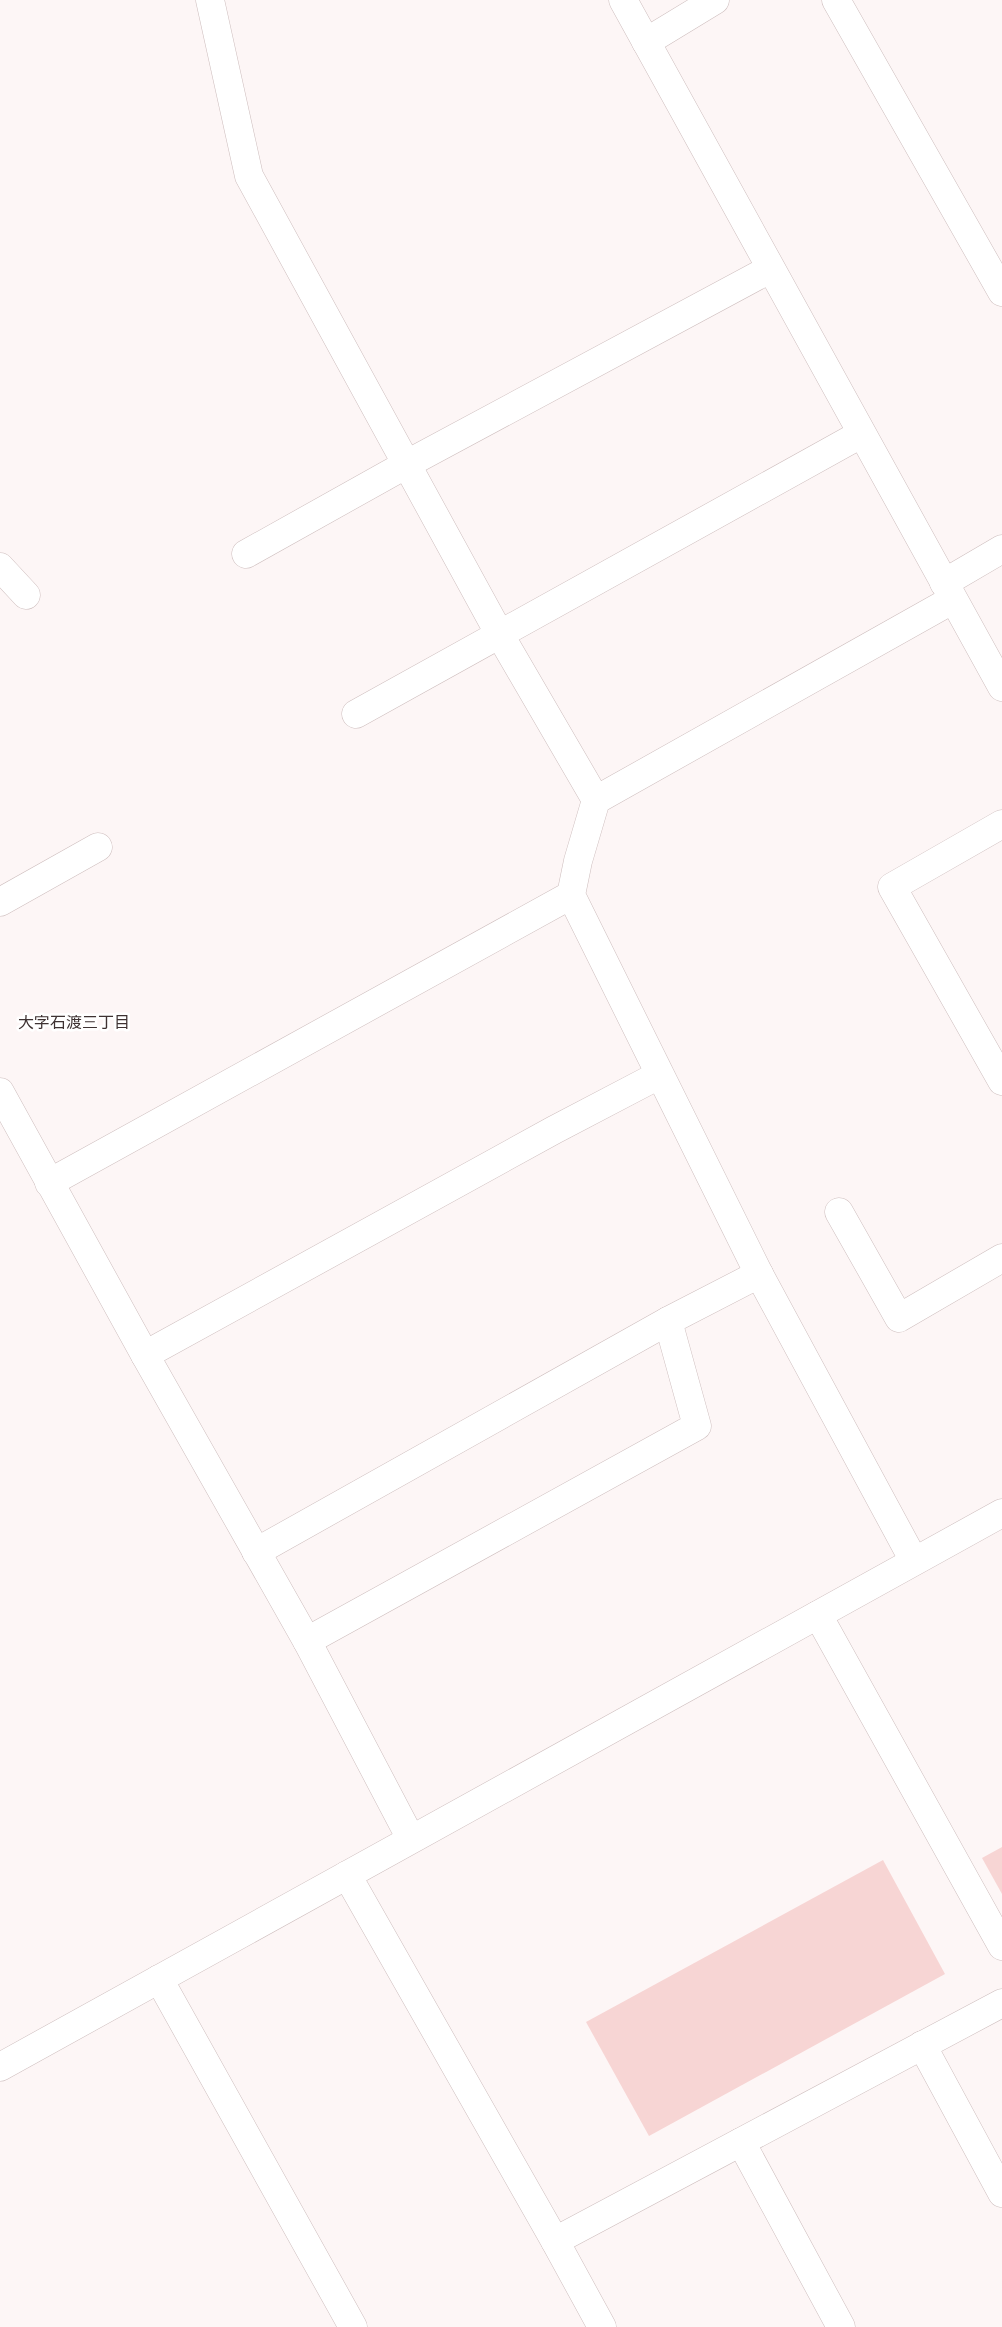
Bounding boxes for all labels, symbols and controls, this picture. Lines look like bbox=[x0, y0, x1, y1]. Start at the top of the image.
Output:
district label: 大字石渡三丁目 bbox=[18, 1012, 130, 1032]

